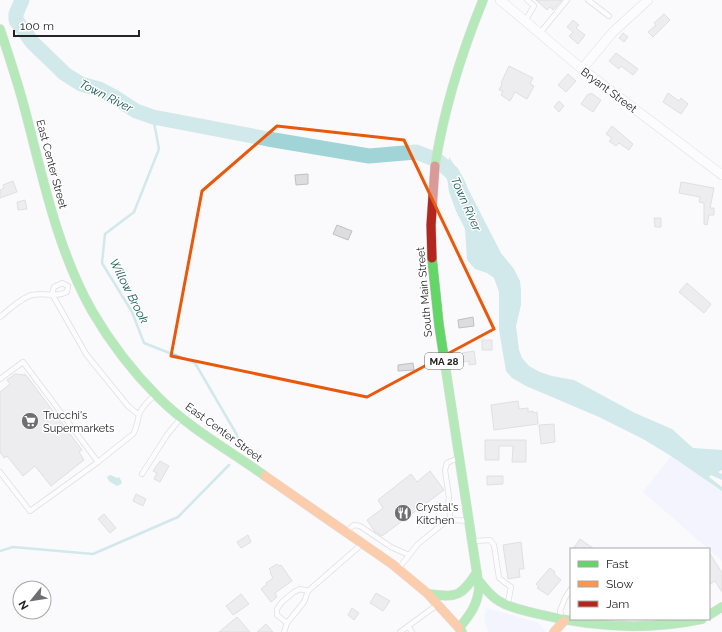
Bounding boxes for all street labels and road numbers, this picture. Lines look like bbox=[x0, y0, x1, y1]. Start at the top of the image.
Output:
street label: Bryant Street bbox=[578, 65, 639, 116]
street label: East Center Street bbox=[33, 118, 70, 210]
street label: South Main Street bbox=[414, 246, 435, 338]
road number: MA 28 bbox=[425, 353, 463, 369]
street label: East Center Street bbox=[183, 400, 265, 465]

